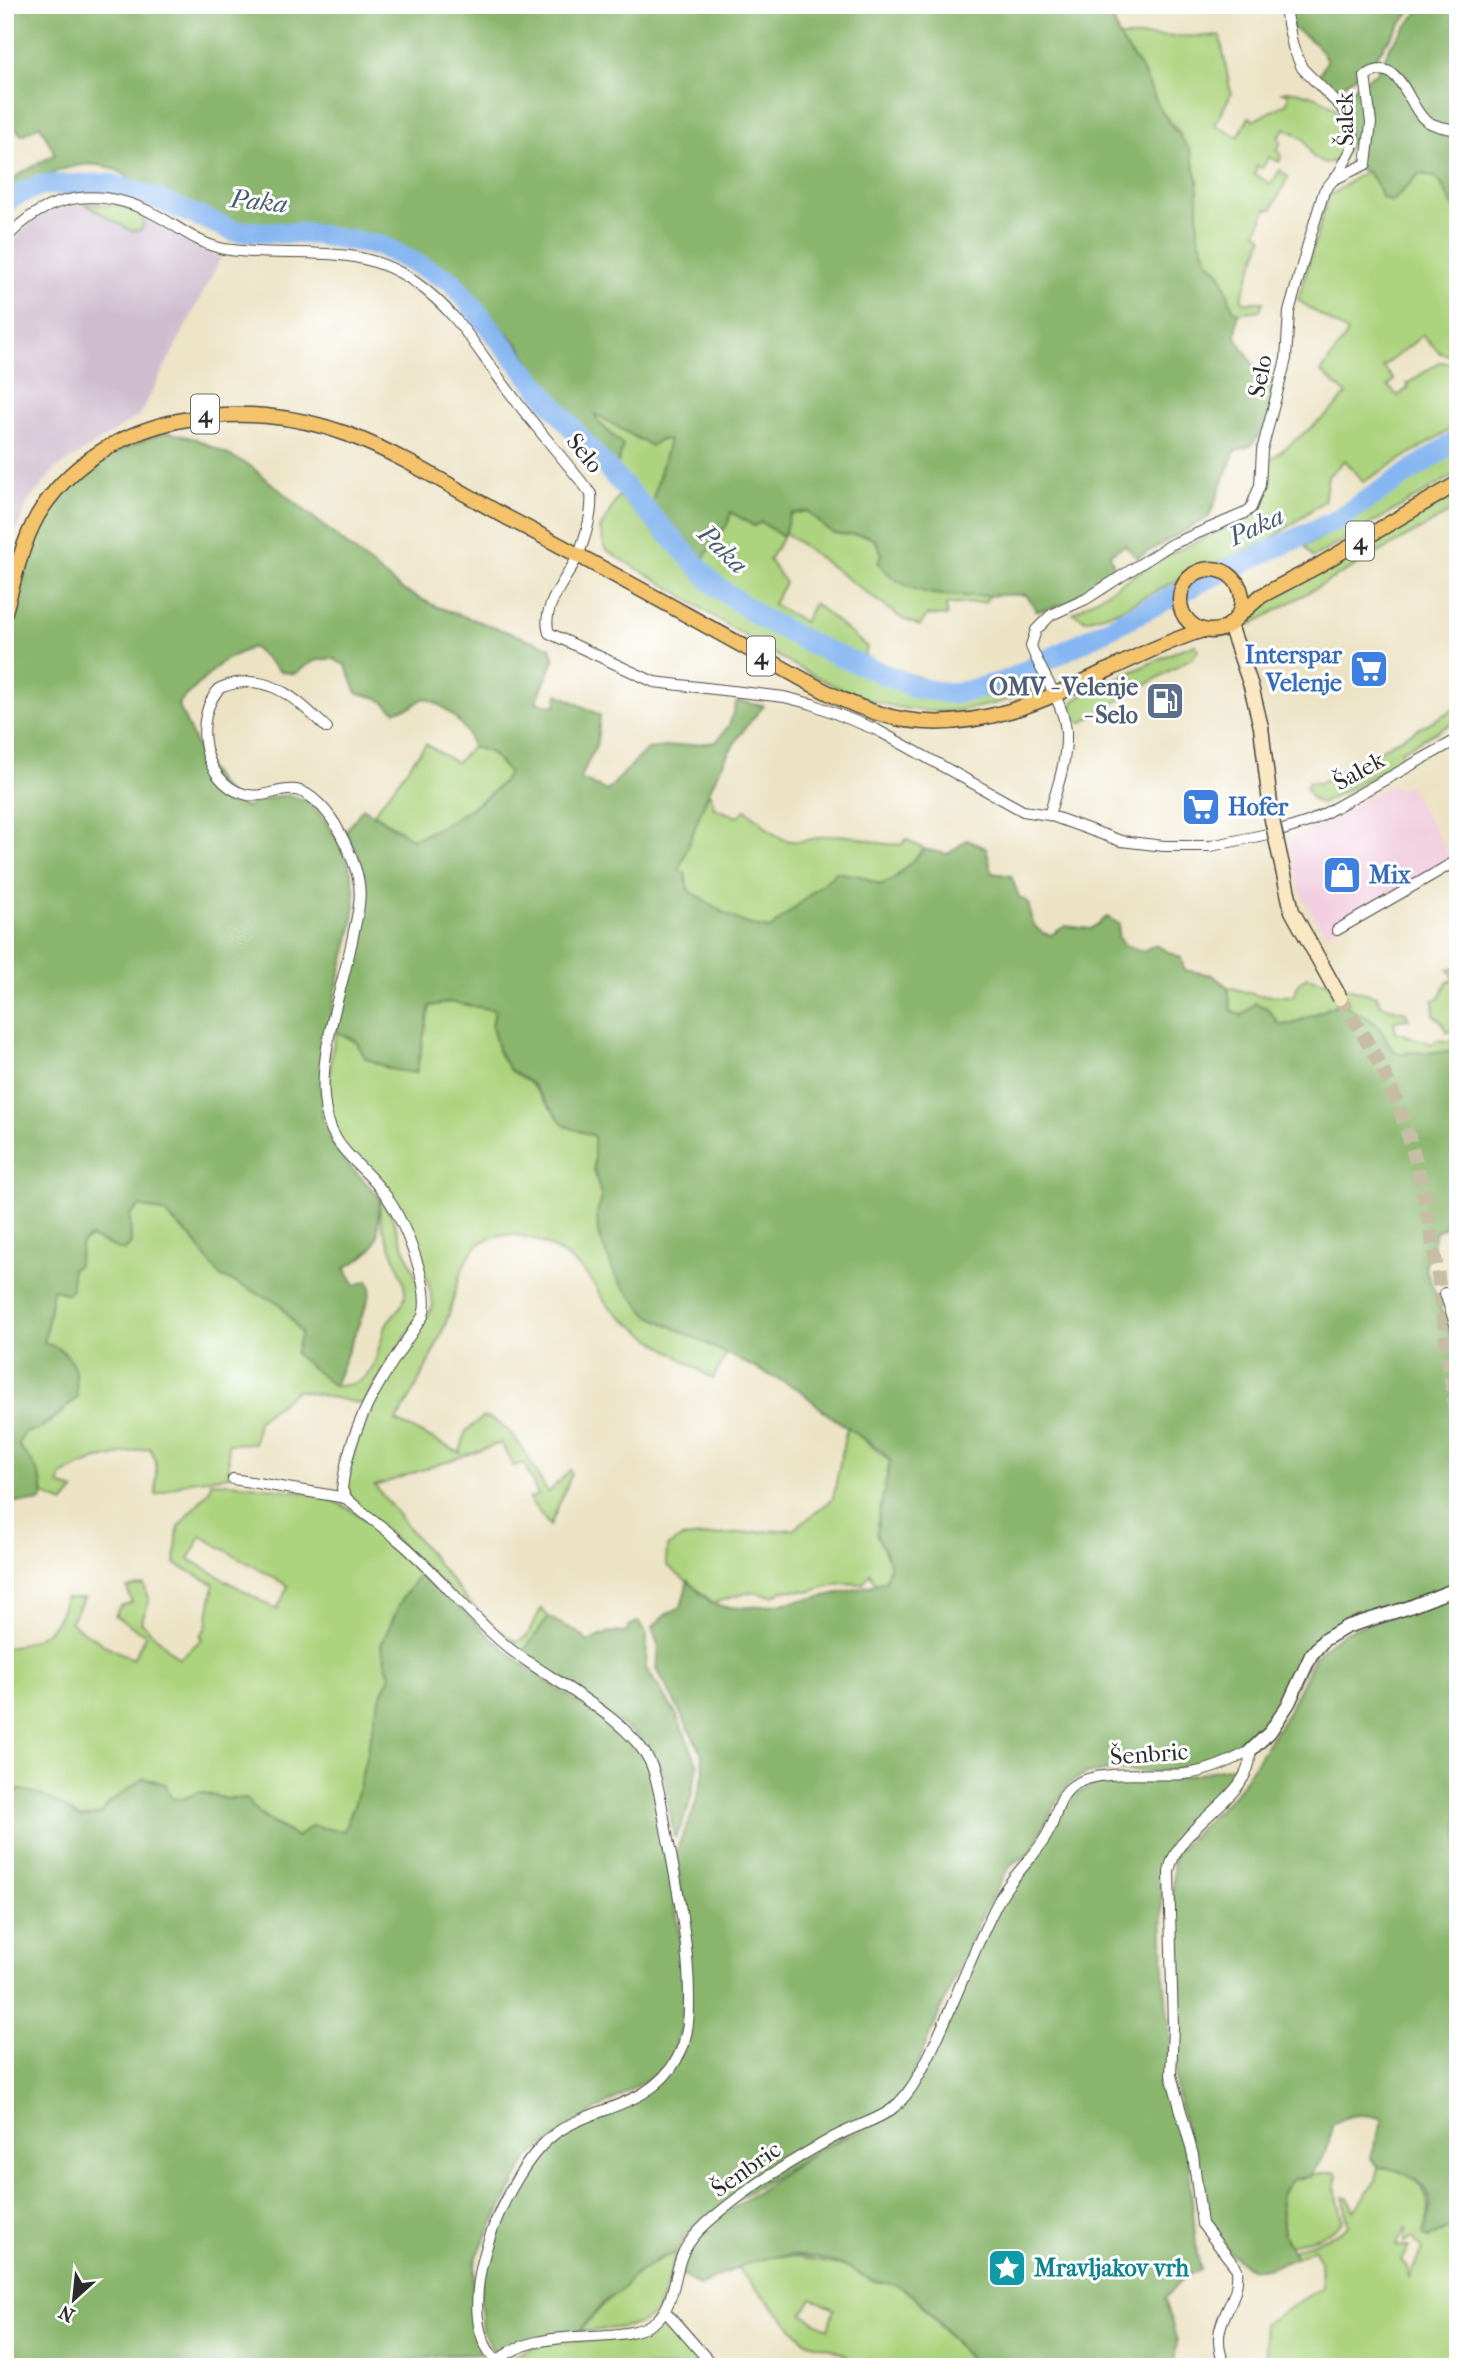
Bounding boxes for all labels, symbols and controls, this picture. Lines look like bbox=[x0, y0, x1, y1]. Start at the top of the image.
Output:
street label: Šalek bbox=[1330, 91, 1359, 146]
water label: Paka bbox=[228, 183, 289, 220]
street label: Selo bbox=[1242, 352, 1278, 400]
road number: 4 bbox=[191, 394, 219, 434]
street label: Selo bbox=[561, 428, 609, 478]
water label: Paka bbox=[1223, 500, 1289, 553]
water label: Paka bbox=[691, 518, 754, 580]
road number: 4 bbox=[1346, 522, 1374, 561]
road number: 4 bbox=[747, 636, 775, 676]
place label: Interspar Velenje bbox=[1245, 641, 1343, 697]
supermarket icon: Interspar Velenje bbox=[1348, 648, 1390, 690]
place label: OMV - Velenje - Selo bbox=[989, 673, 1138, 729]
fuel station icon: OMV - Velenje - Selo bbox=[1144, 680, 1186, 722]
street label: Šalek bbox=[1328, 744, 1390, 796]
supermarket icon: Hofer bbox=[1180, 786, 1222, 828]
place label: Hofer bbox=[1228, 793, 1289, 821]
shop icon: Mix bbox=[1321, 854, 1363, 896]
place label: Mix bbox=[1369, 861, 1411, 889]
street label: Šenbric bbox=[1109, 1736, 1189, 1771]
street label: Šenbric bbox=[705, 2134, 786, 2203]
place icon: Mravljakov vrh bbox=[986, 2247, 1028, 2289]
place label: Mravljakov vrh bbox=[1034, 2254, 1190, 2282]
north arrow bbox=[38, 2264, 108, 2334]
text: N bbox=[55, 2300, 78, 2326]

